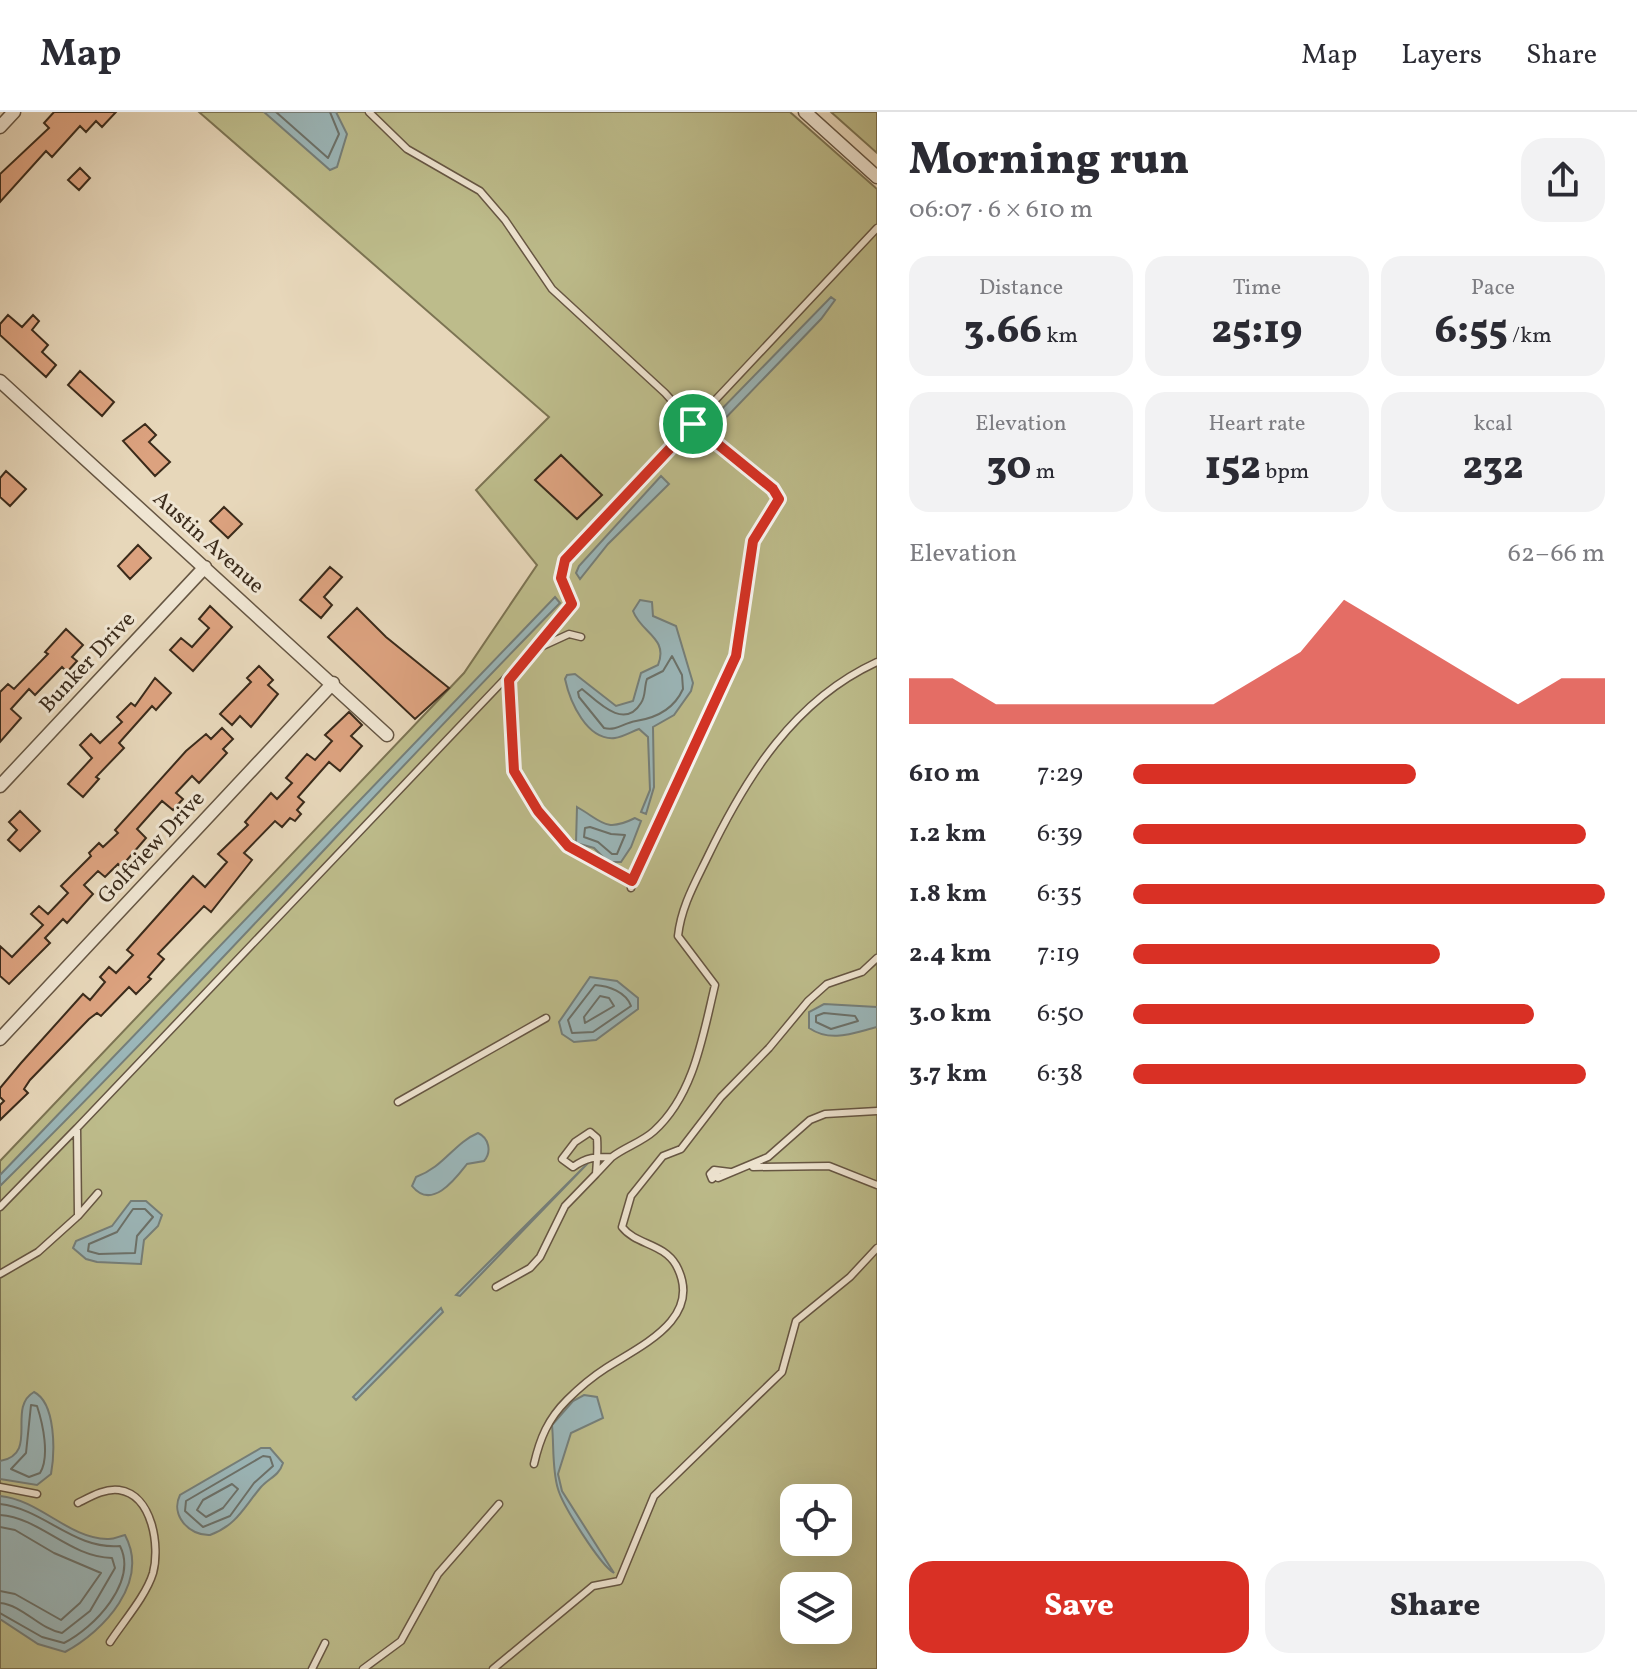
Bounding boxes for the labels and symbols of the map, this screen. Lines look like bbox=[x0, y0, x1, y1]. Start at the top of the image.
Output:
pin bbox=[659, 390, 727, 458]
street label: Austin Avenue bbox=[145, 484, 271, 602]
street label: Bunker Drive bbox=[33, 605, 143, 721]
street label: Golfview Drive bbox=[91, 785, 213, 911]

